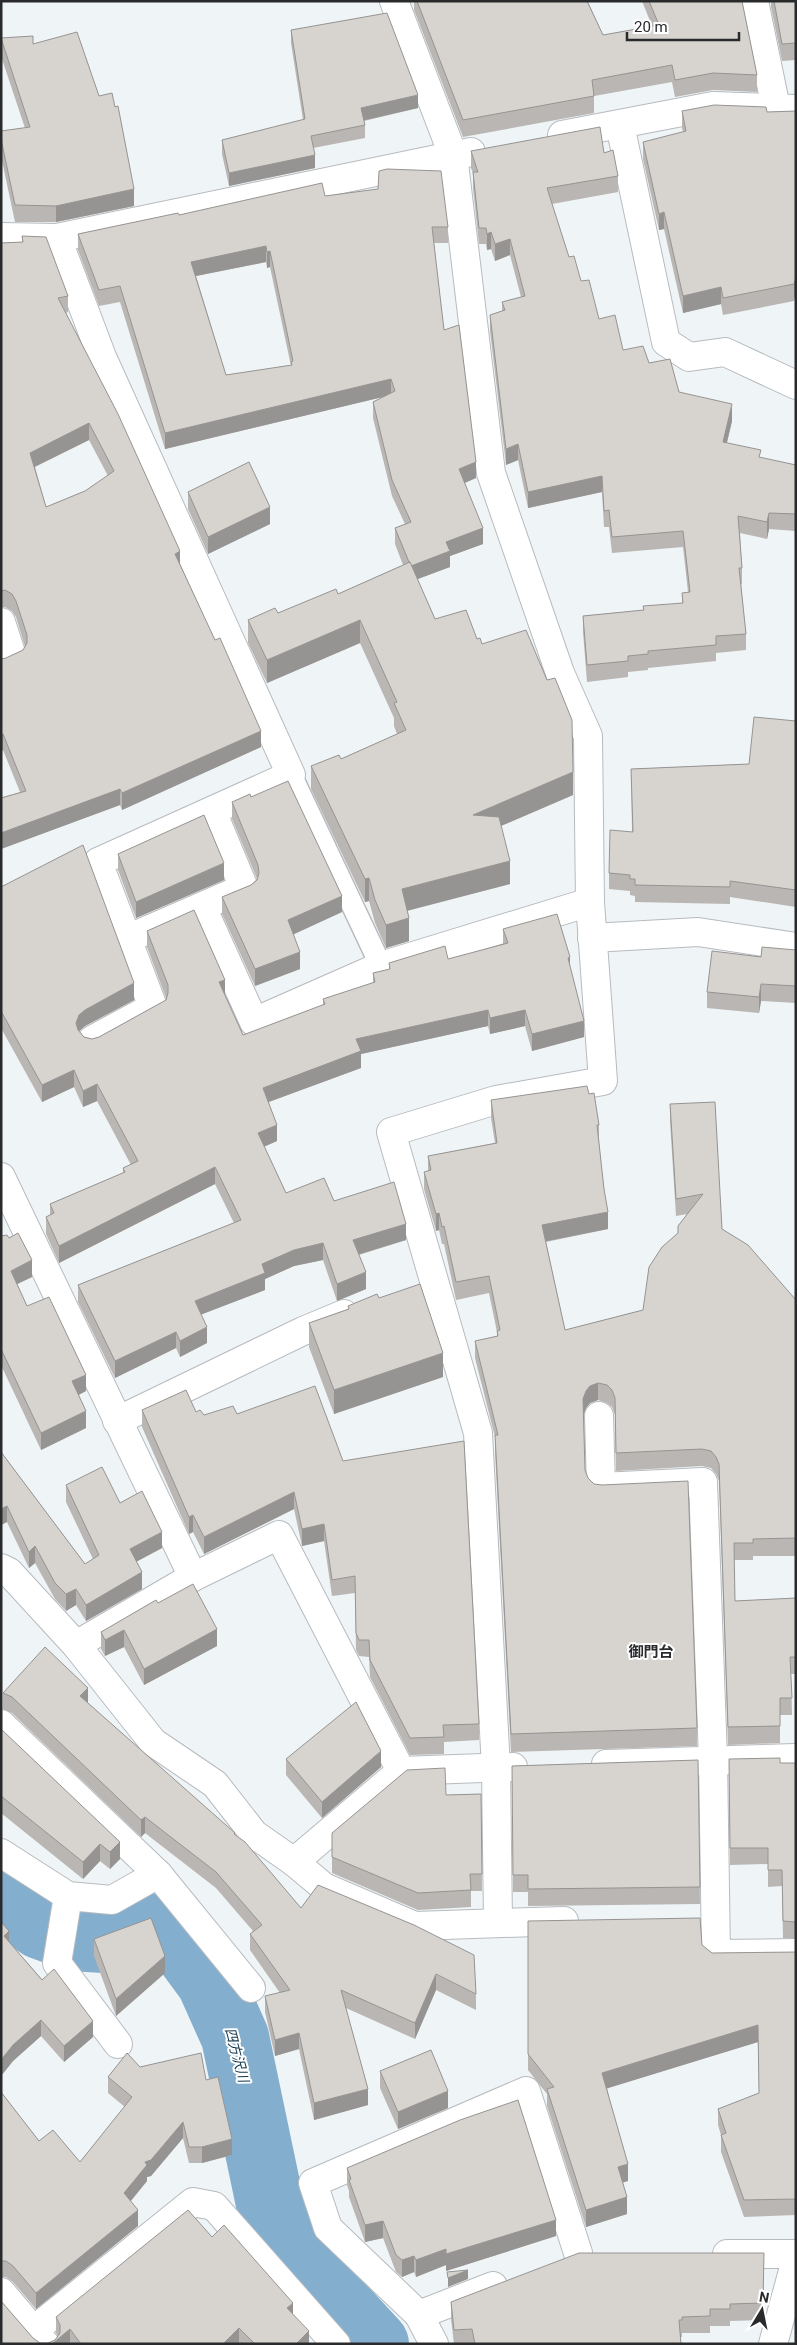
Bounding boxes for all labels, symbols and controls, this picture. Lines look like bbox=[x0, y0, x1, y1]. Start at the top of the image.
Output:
scale bar bbox=[627, 10, 740, 42]
text: 20 m bbox=[634, 18, 668, 36]
district label: 御門台 bbox=[628, 1643, 674, 1661]
water label: 四方沢川 bbox=[222, 2026, 252, 2086]
north arrow bbox=[737, 2285, 787, 2335]
text: N bbox=[758, 2288, 771, 2306]

